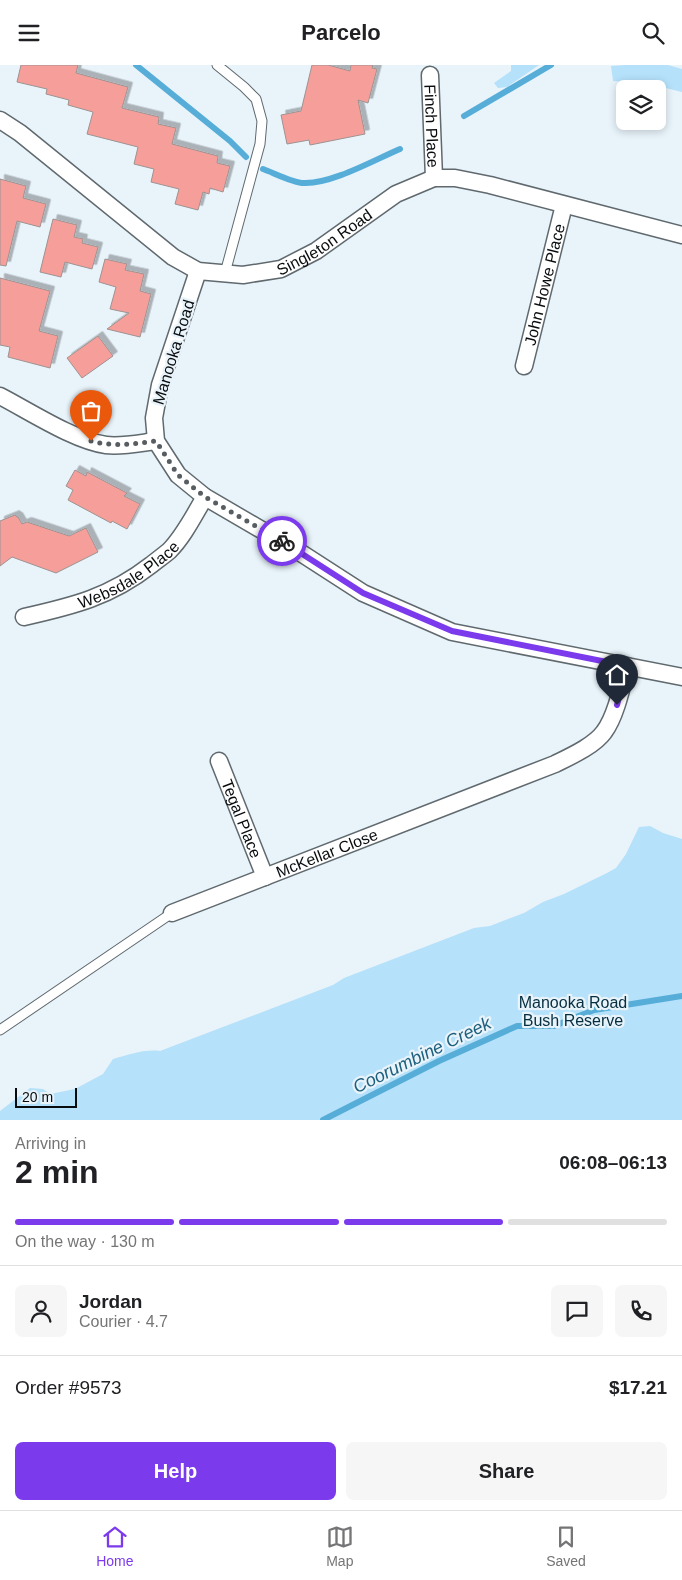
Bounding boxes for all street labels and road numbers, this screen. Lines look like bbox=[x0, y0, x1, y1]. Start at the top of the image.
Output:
street label: Finch Place bbox=[421, 84, 442, 168]
street label: Singleton Road bbox=[274, 206, 375, 279]
street label: John Howe Place bbox=[521, 222, 568, 347]
street label: Manooka Road bbox=[149, 298, 197, 407]
street label: Websdale Place bbox=[76, 538, 183, 612]
street label: Tegal Place bbox=[218, 777, 265, 861]
street label: McKellar Close bbox=[274, 826, 380, 881]

